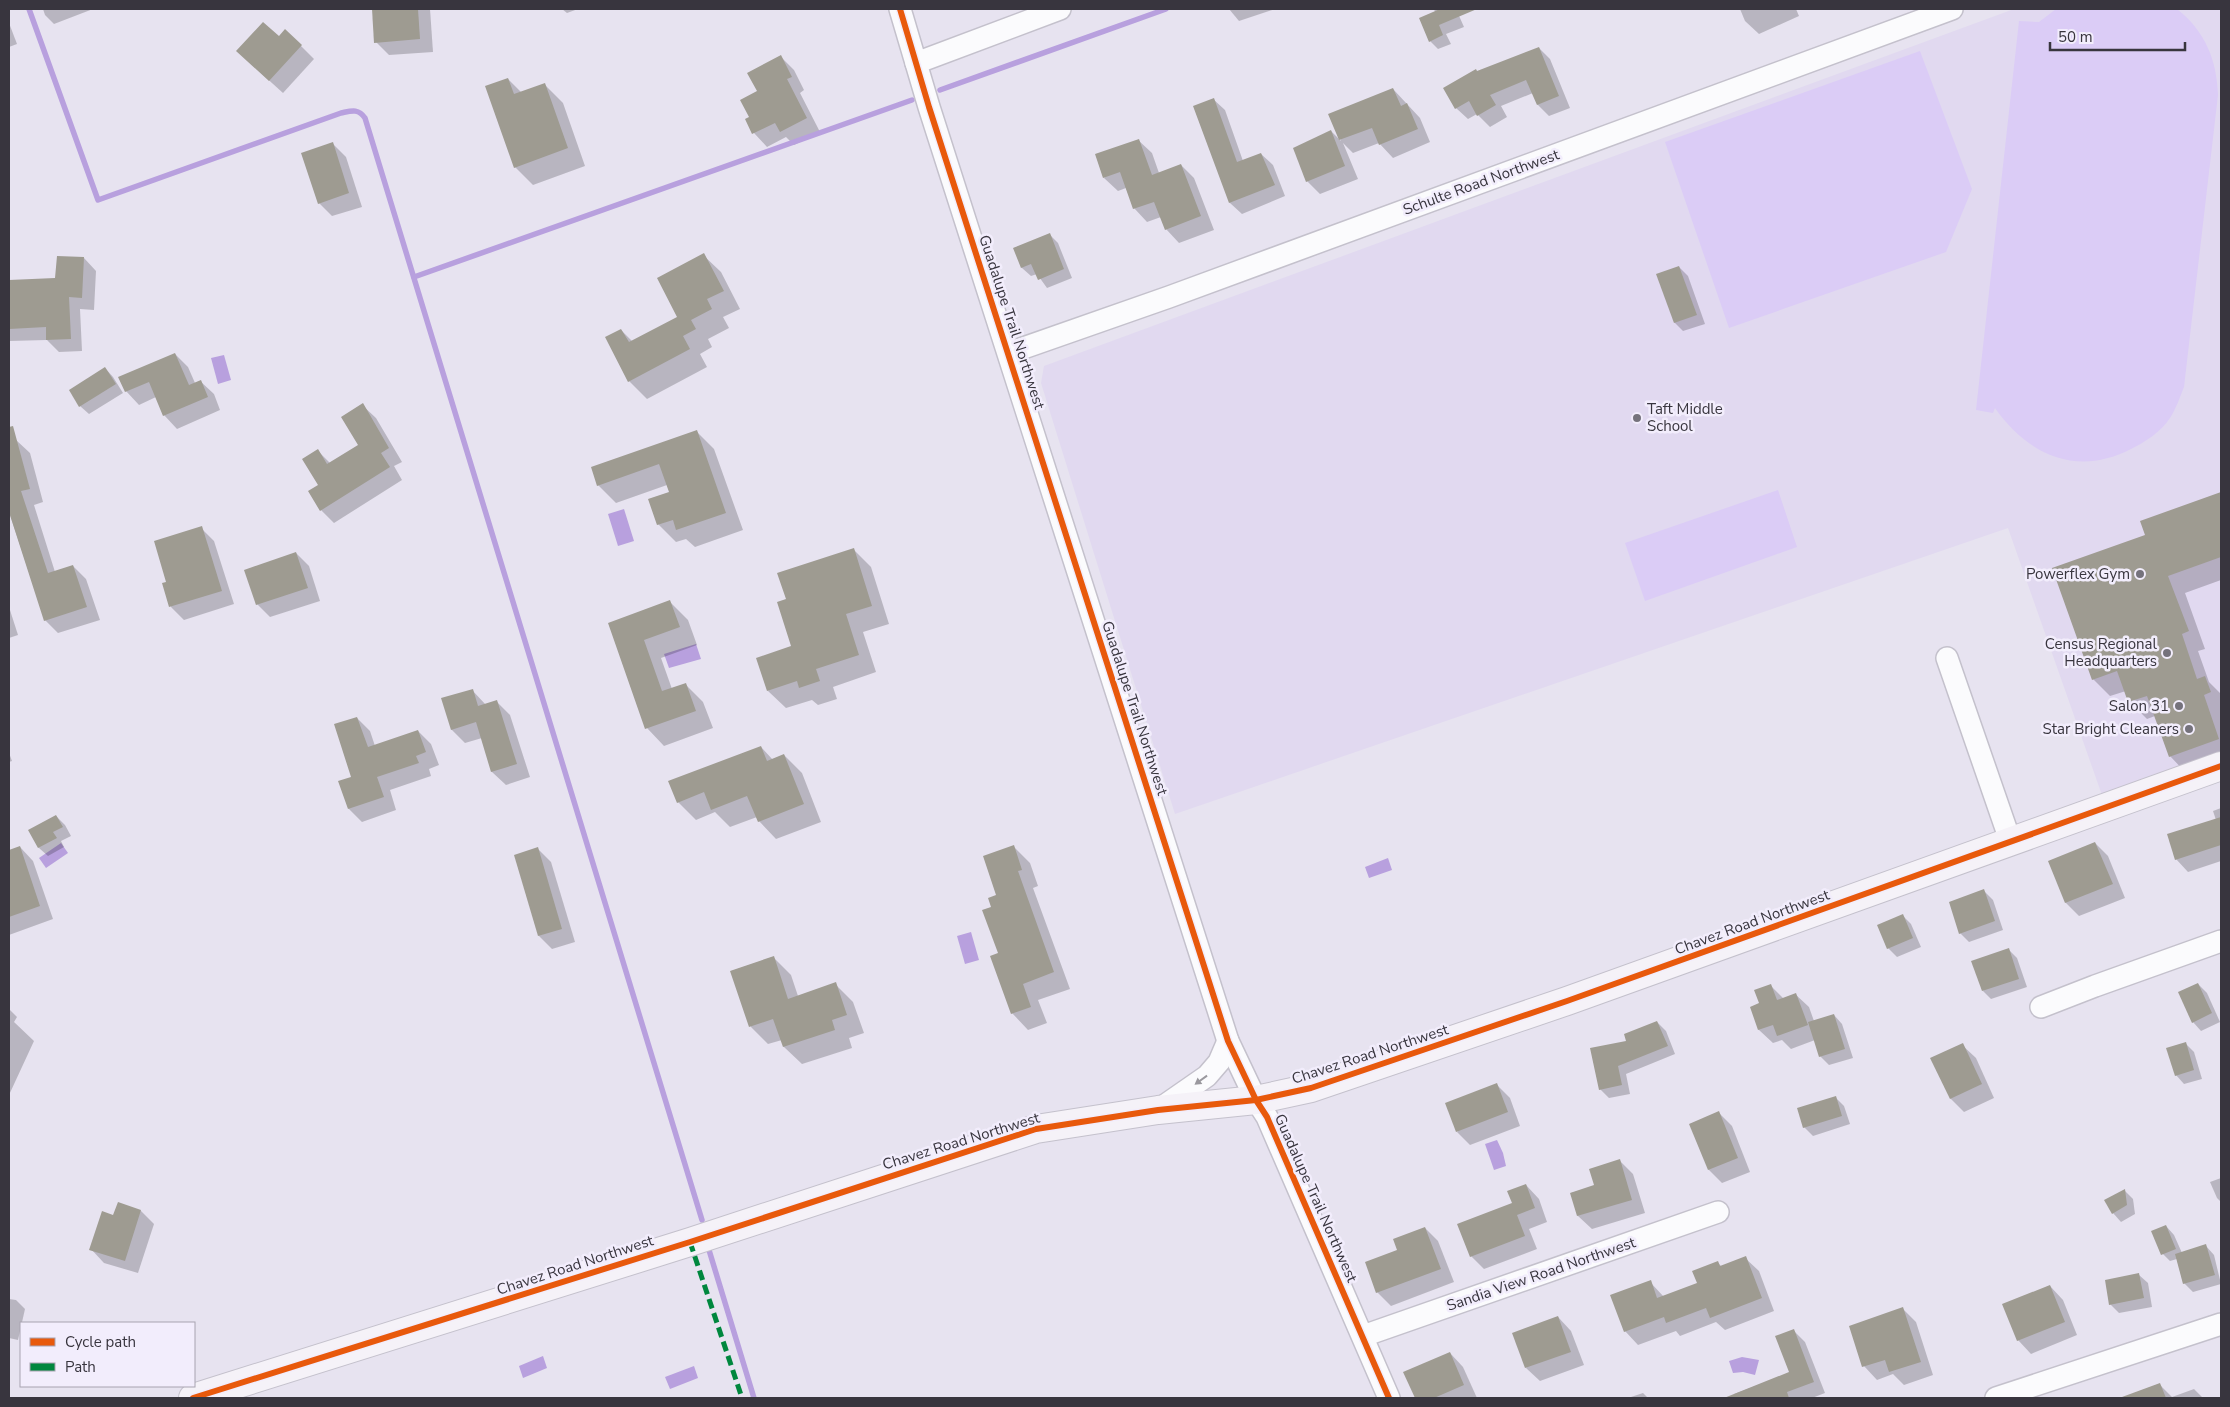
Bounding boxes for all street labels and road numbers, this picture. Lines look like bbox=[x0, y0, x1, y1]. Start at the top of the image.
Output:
street label: Schulte Road Northwest bbox=[1400, 144, 1563, 220]
street label: Guadalupe Trail Northwest bbox=[974, 232, 1050, 412]
street label: Guadalupe Trail Northwest bbox=[1097, 618, 1173, 798]
street label: Chavez Road Northwest bbox=[1672, 884, 1833, 959]
street label: Chavez Road Northwest bbox=[1289, 1019, 1451, 1089]
street label: Chavez Road Northwest bbox=[880, 1107, 1043, 1174]
street label: Guadalupe Trail Northwest bbox=[1270, 1111, 1362, 1286]
street label: Chavez Road Northwest bbox=[494, 1230, 656, 1300]
street label: Sandia View Road Northwest bbox=[1444, 1232, 1639, 1316]

